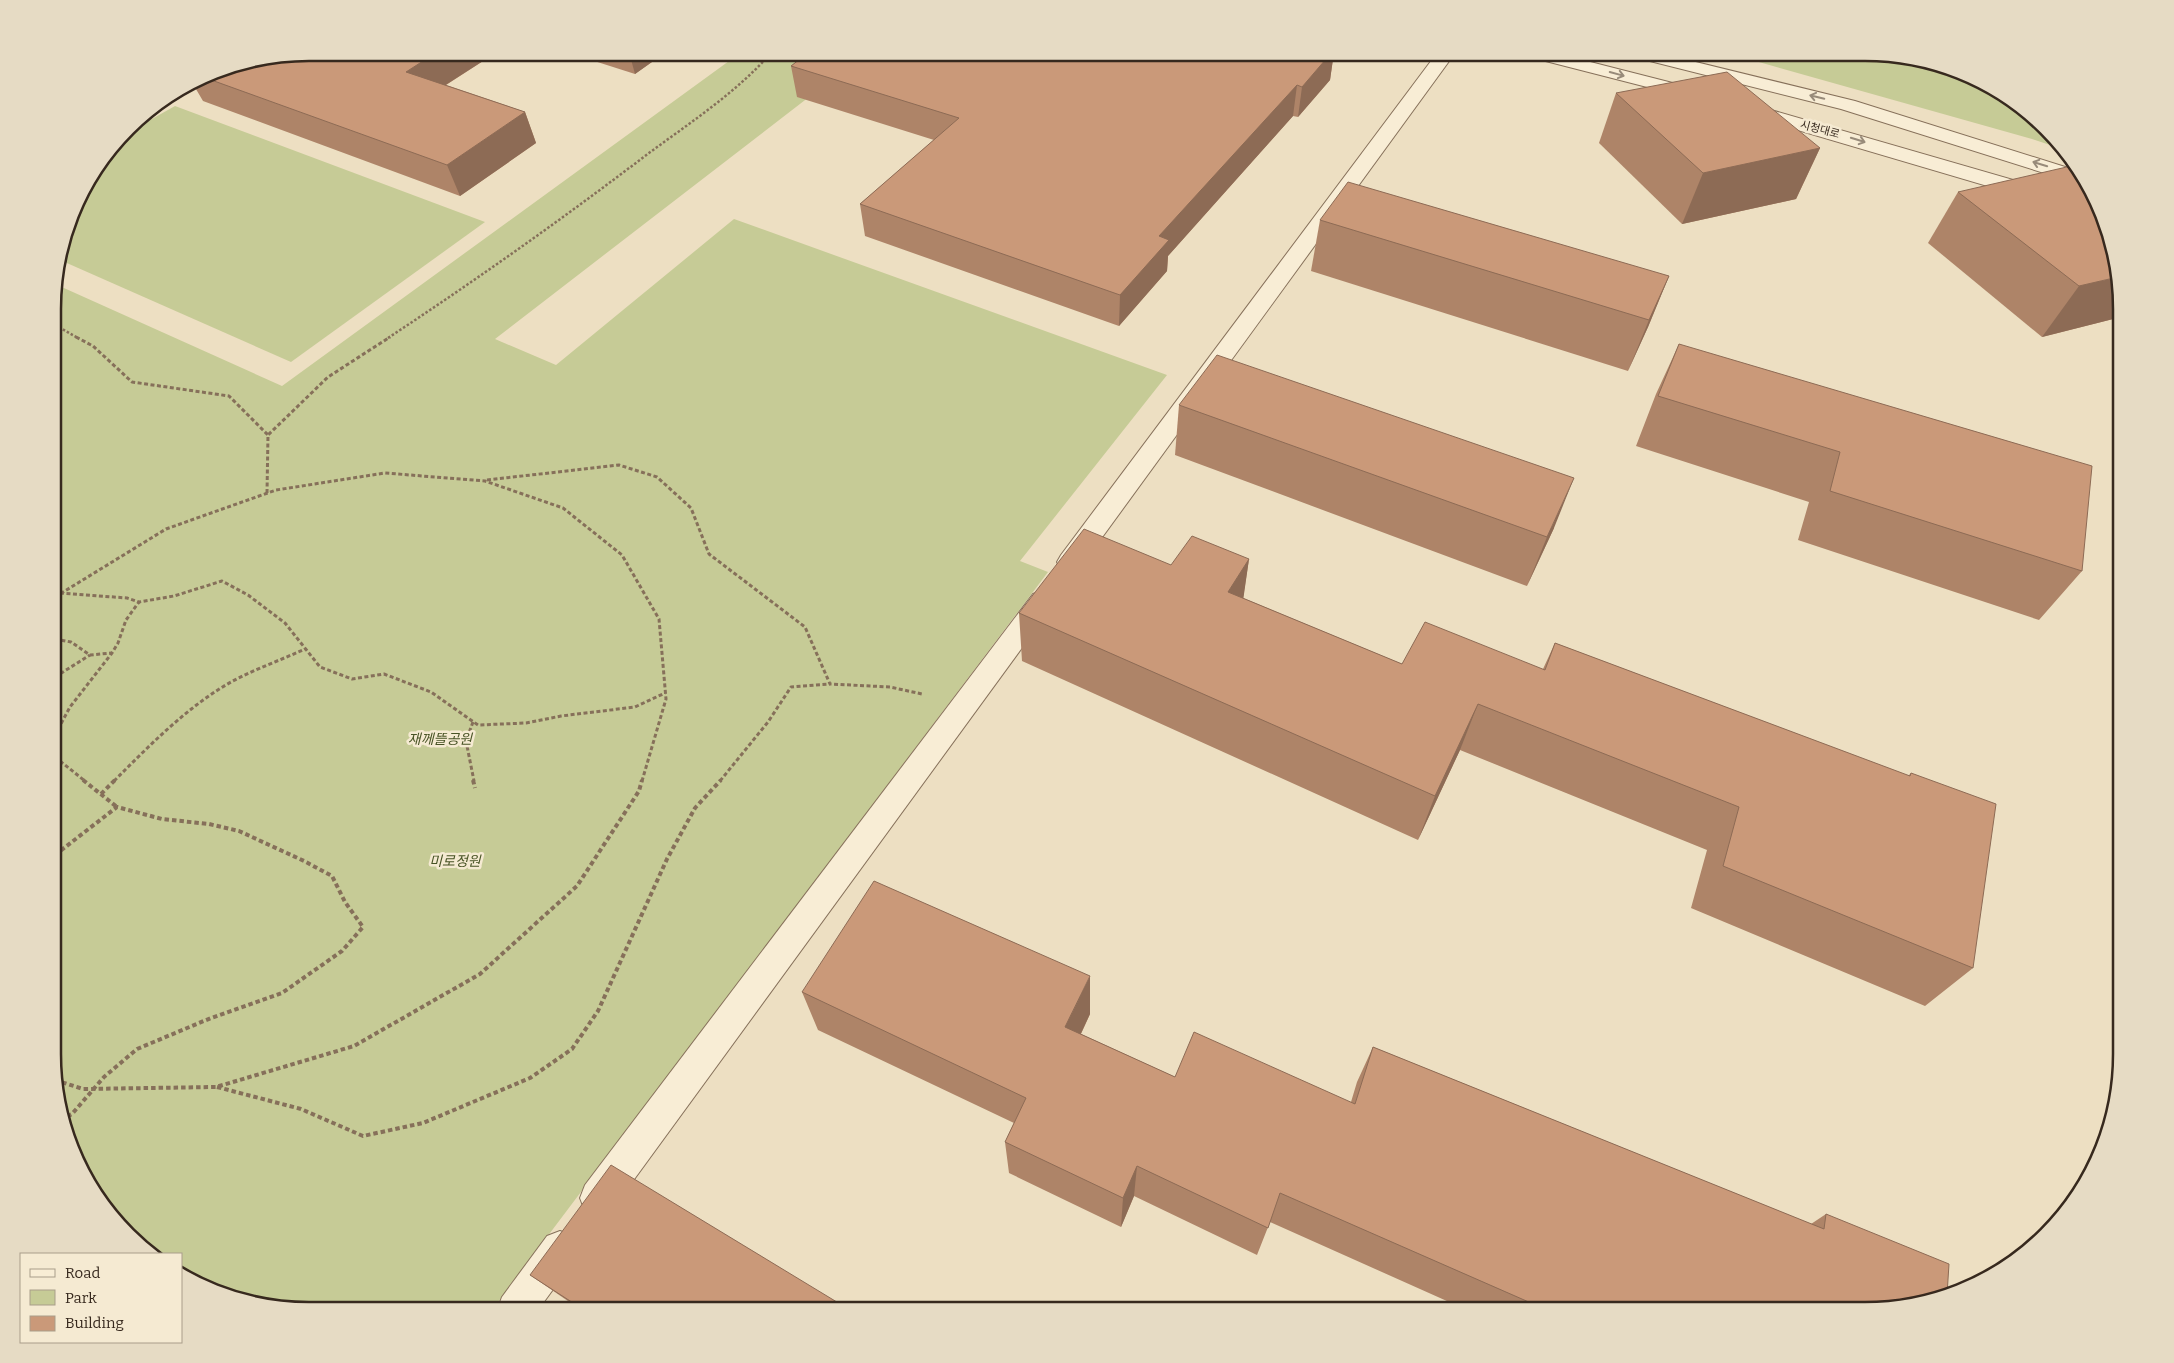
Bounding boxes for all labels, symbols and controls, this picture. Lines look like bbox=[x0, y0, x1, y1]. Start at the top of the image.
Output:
one-way arrow bbox=[1609, 69, 1625, 79]
one-way arrow bbox=[1810, 92, 1826, 102]
street label: 시청대로 bbox=[1799, 118, 1841, 141]
one-way arrow bbox=[1850, 135, 1866, 145]
one-way arrow bbox=[2032, 159, 2048, 169]
park label: 재께뜰공원 bbox=[408, 731, 473, 748]
park label: 미로정원 bbox=[429, 853, 482, 870]
legend bbox=[20, 1253, 182, 1343]
text: Road bbox=[65, 1264, 100, 1282]
text: Park bbox=[65, 1289, 97, 1307]
text: Building bbox=[65, 1314, 124, 1332]

